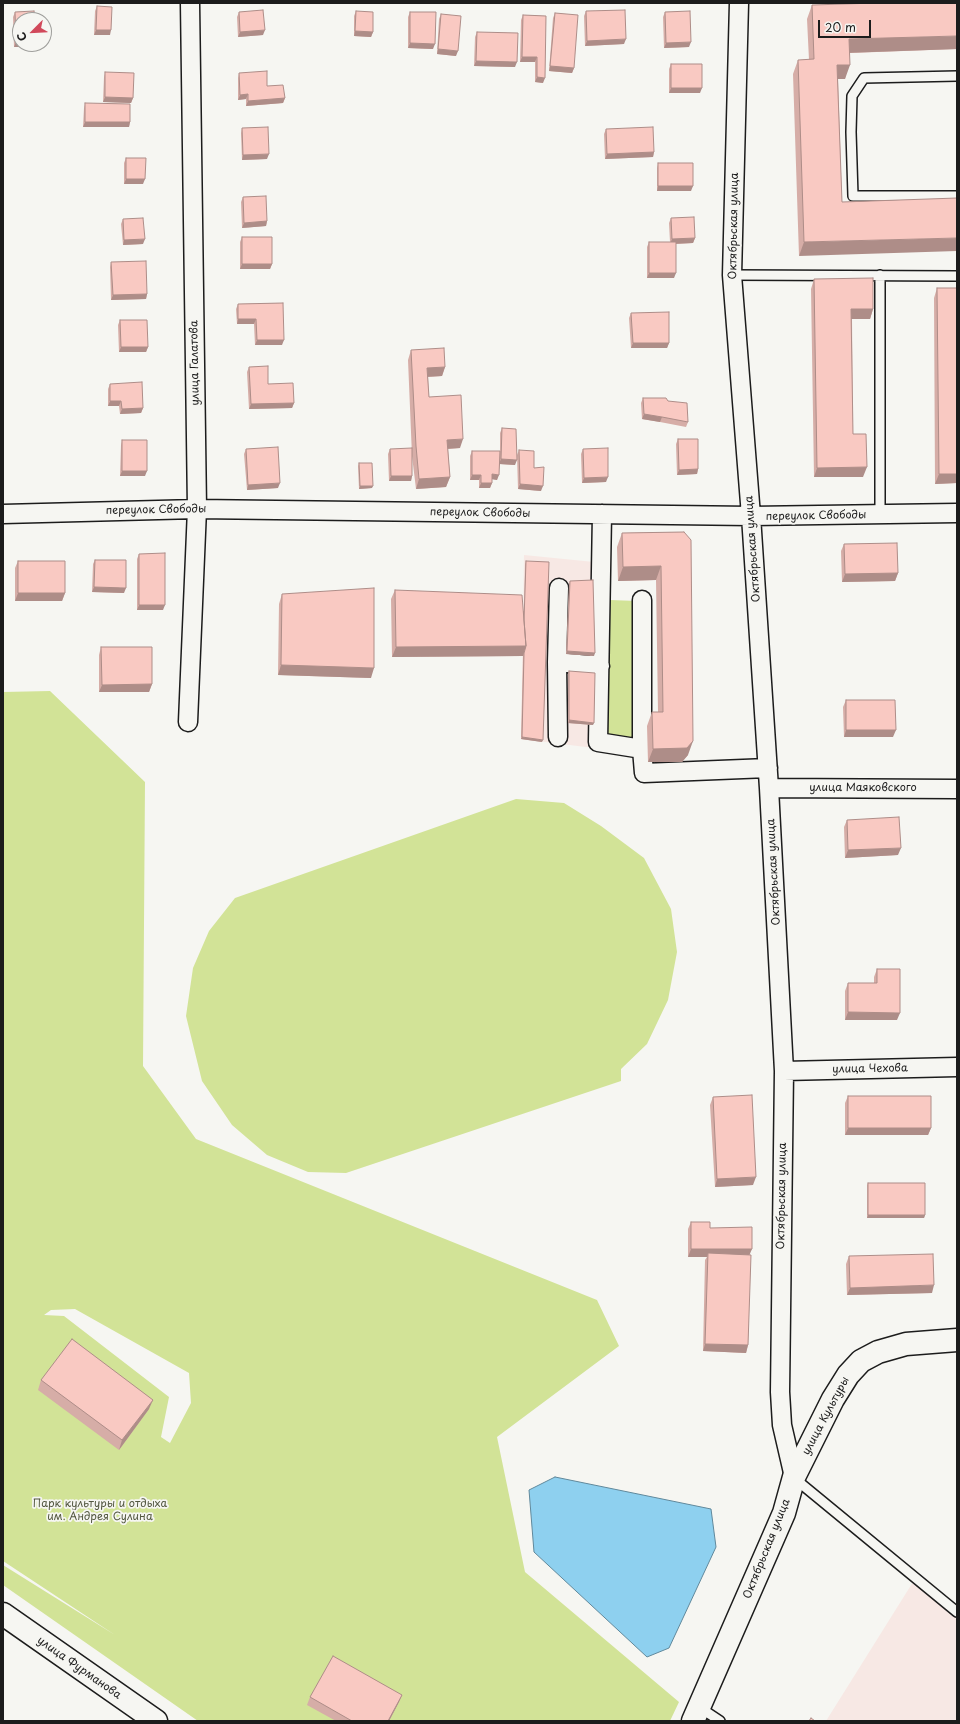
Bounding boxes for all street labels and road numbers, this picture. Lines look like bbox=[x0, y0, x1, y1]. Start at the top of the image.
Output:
street label: Октябрьская улица bbox=[726, 173, 742, 279]
street label: улица Галатова bbox=[188, 320, 202, 406]
street label: Октябрьская улица bbox=[743, 495, 763, 603]
street label: переулок Свободы bbox=[106, 503, 206, 517]
street label: переулок Свободы bbox=[430, 506, 530, 520]
street label: переулок Свободы bbox=[766, 509, 866, 523]
street label: улица Маяковского bbox=[809, 781, 917, 795]
street label: Октябрьская улица bbox=[765, 818, 783, 926]
street label: улица Чехова bbox=[832, 1062, 908, 1076]
street label: Октябрьская улица bbox=[774, 1143, 790, 1249]
street label: улица Культуры bbox=[800, 1375, 852, 1457]
street label: Октябрьская улица bbox=[741, 1497, 793, 1601]
street label: улица Фурманова bbox=[34, 1634, 124, 1702]

